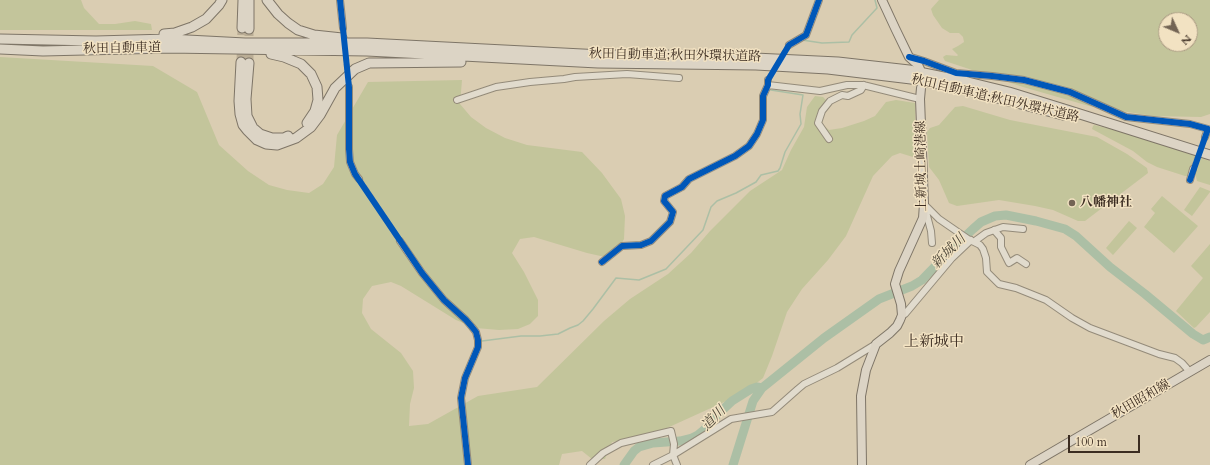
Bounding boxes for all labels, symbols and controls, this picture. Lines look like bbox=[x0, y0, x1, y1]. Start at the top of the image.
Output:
north arrow bbox=[1158, 12, 1198, 52]
text: N bbox=[1178, 31, 1195, 49]
street label: 秋田自動車道 bbox=[83, 41, 161, 57]
street label: 秋田自動車道;秋田外環状道路 bbox=[589, 47, 761, 65]
street label: 秋田自動車道;秋田外環状道路 bbox=[909, 72, 1081, 126]
street label: 上新城土崎港線 bbox=[913, 120, 931, 212]
place label: 八幡神社 bbox=[1080, 195, 1132, 211]
marker: 八幡神社 bbox=[1067, 198, 1077, 208]
water label: 新城川 bbox=[928, 231, 970, 273]
district label: 上新城中 bbox=[904, 334, 964, 352]
street label: 秋田昭和線 bbox=[1109, 377, 1173, 423]
water label: 道川 bbox=[698, 403, 730, 435]
scale bar bbox=[1070, 427, 1142, 453]
text: 100 m bbox=[1075, 434, 1107, 450]

